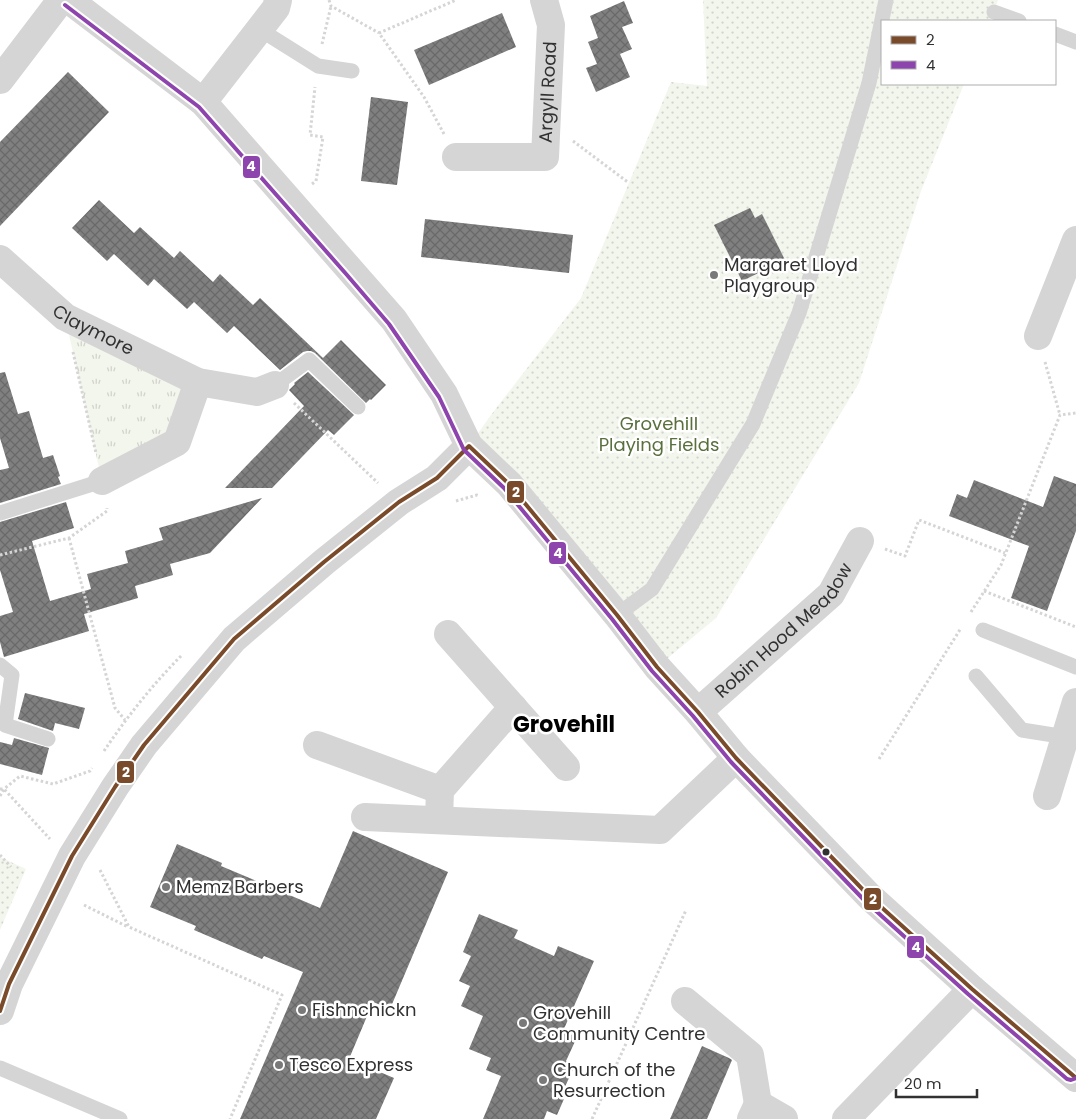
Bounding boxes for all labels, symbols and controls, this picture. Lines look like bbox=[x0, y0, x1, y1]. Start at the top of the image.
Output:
legend bbox=[881, 20, 1056, 85]
text: 2 bbox=[926, 29, 935, 50]
street label: Argyll Road bbox=[533, 41, 562, 143]
text: 4 bbox=[926, 54, 935, 75]
line badge: 4 bbox=[242, 155, 261, 179]
text: 4 bbox=[246, 156, 256, 176]
place label: Margaret Lloyd Playgroup bbox=[724, 252, 858, 298]
marker: Margaret Lloyd Playgroup bbox=[708, 269, 720, 281]
street label: Claymore bbox=[47, 298, 138, 361]
park label: Grovehill Playing Fields bbox=[599, 411, 719, 457]
line badge: 2 bbox=[506, 480, 525, 504]
text: 2 bbox=[512, 482, 520, 502]
line badge: 4 bbox=[548, 541, 567, 565]
text: 4 bbox=[553, 543, 563, 563]
street label: Robin Hood Meadow bbox=[709, 558, 858, 703]
district label: Grovehill bbox=[513, 709, 615, 740]
line badge: 2 bbox=[116, 760, 135, 784]
text: 2 bbox=[122, 762, 130, 782]
unlabelled marker bbox=[821, 847, 831, 857]
place label: Memz Barbers bbox=[176, 874, 304, 899]
marker: Memz Barbers bbox=[160, 881, 172, 893]
line badge: 2 bbox=[863, 887, 882, 911]
text: 2 bbox=[869, 889, 877, 909]
line badge: 4 bbox=[906, 935, 925, 959]
text: 4 bbox=[911, 937, 921, 957]
place label: Fishnchickn bbox=[312, 997, 417, 1022]
place label: Grovehill Community Centre bbox=[533, 1000, 705, 1046]
marker: Fishnchickn bbox=[296, 1004, 308, 1016]
marker: Grovehill Community Centre bbox=[517, 1017, 529, 1029]
place label: Tesco Express bbox=[289, 1052, 413, 1077]
place label: Church of the Resurrection bbox=[553, 1057, 675, 1103]
marker: Tesco Express bbox=[273, 1059, 285, 1071]
scale bar bbox=[896, 1066, 977, 1098]
text: 20 m bbox=[904, 1073, 942, 1094]
marker: Church of the Resurrection bbox=[537, 1074, 549, 1086]

